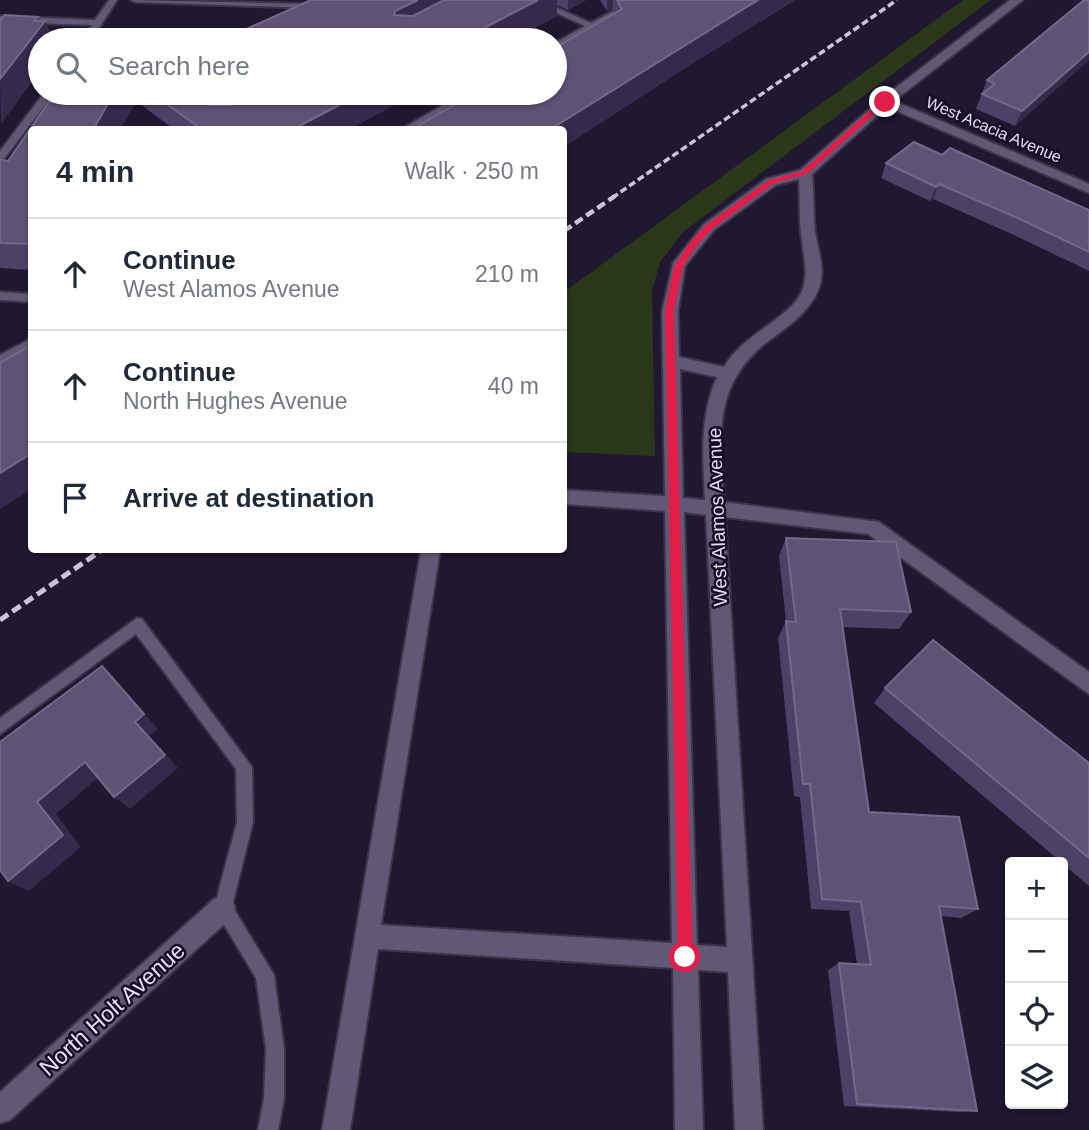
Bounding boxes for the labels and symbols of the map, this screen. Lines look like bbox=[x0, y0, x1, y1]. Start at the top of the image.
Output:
route end bbox=[869, 86, 900, 117]
street label: West Acacia Avenue bbox=[924, 93, 1064, 166]
street label: West Alamos Avenue bbox=[704, 427, 731, 607]
street label: North Holt Avenue bbox=[34, 937, 190, 1081]
route start bbox=[669, 941, 700, 972]

